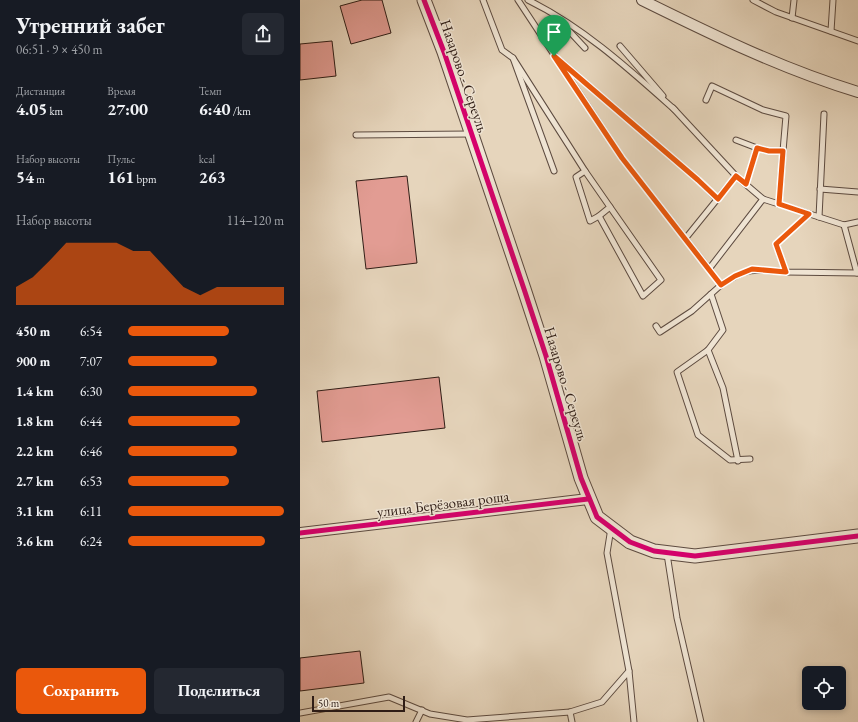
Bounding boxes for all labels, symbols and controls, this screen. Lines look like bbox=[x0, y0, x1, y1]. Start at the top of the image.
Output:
text: Утренний забег bbox=[16, 11, 165, 40]
button: share bbox=[242, 13, 284, 55]
pin bbox=[537, 15, 571, 56]
street label: Назарово - Сереуль bbox=[436, 17, 493, 135]
icon: arrive bbox=[543, 21, 565, 43]
text: 06:51 · 9 × 450 m bbox=[16, 41, 103, 58]
text: Дистанция bbox=[16, 84, 65, 98]
text: Время bbox=[107, 84, 136, 98]
text: Темп bbox=[199, 84, 222, 98]
text: 4.05 bbox=[16, 98, 47, 120]
text: 27:00 bbox=[107, 98, 148, 120]
text: 6:40 bbox=[199, 98, 230, 120]
text: km bbox=[47, 104, 63, 118]
text: /km bbox=[230, 104, 251, 118]
text: Набор высоты bbox=[16, 152, 80, 166]
text: Пульс bbox=[107, 152, 135, 166]
text: kcal bbox=[199, 152, 215, 166]
text: 54 bbox=[16, 166, 34, 188]
text: 161 bbox=[107, 166, 134, 188]
text: 263 bbox=[199, 166, 226, 188]
text: m bbox=[34, 172, 45, 186]
text: bpm bbox=[134, 172, 156, 186]
text: Набор высоты bbox=[16, 212, 92, 229]
text: 114–120 m bbox=[227, 212, 284, 229]
text: 450 m bbox=[16, 323, 50, 340]
text: 6:54 bbox=[80, 323, 102, 340]
street label: Назарово - Сереуль bbox=[540, 324, 593, 443]
text: 900 m bbox=[16, 353, 50, 370]
text: 7:07 bbox=[80, 353, 102, 370]
text: 1.4 km bbox=[16, 383, 54, 400]
text: 6:30 bbox=[80, 383, 102, 400]
text: 1.8 km bbox=[16, 413, 54, 430]
text: 6:44 bbox=[80, 413, 102, 430]
text: 2.2 km bbox=[16, 443, 54, 460]
text: 6:46 bbox=[80, 443, 102, 460]
text: 2.7 km bbox=[16, 473, 54, 490]
text: 6:53 bbox=[80, 473, 102, 490]
street label: улица Берёзовая роща bbox=[376, 486, 510, 521]
text: 3.1 km bbox=[16, 503, 54, 520]
text: 6:11 bbox=[80, 503, 102, 520]
text: 3.6 km bbox=[16, 533, 54, 550]
text: 6:24 bbox=[80, 533, 102, 550]
map controls bbox=[802, 666, 846, 710]
button: locate bbox=[802, 666, 846, 710]
button: Сохранить bbox=[16, 668, 146, 714]
button: Поделиться bbox=[154, 668, 284, 714]
scale bar bbox=[312, 694, 405, 713]
text: 50 m bbox=[318, 696, 339, 710]

